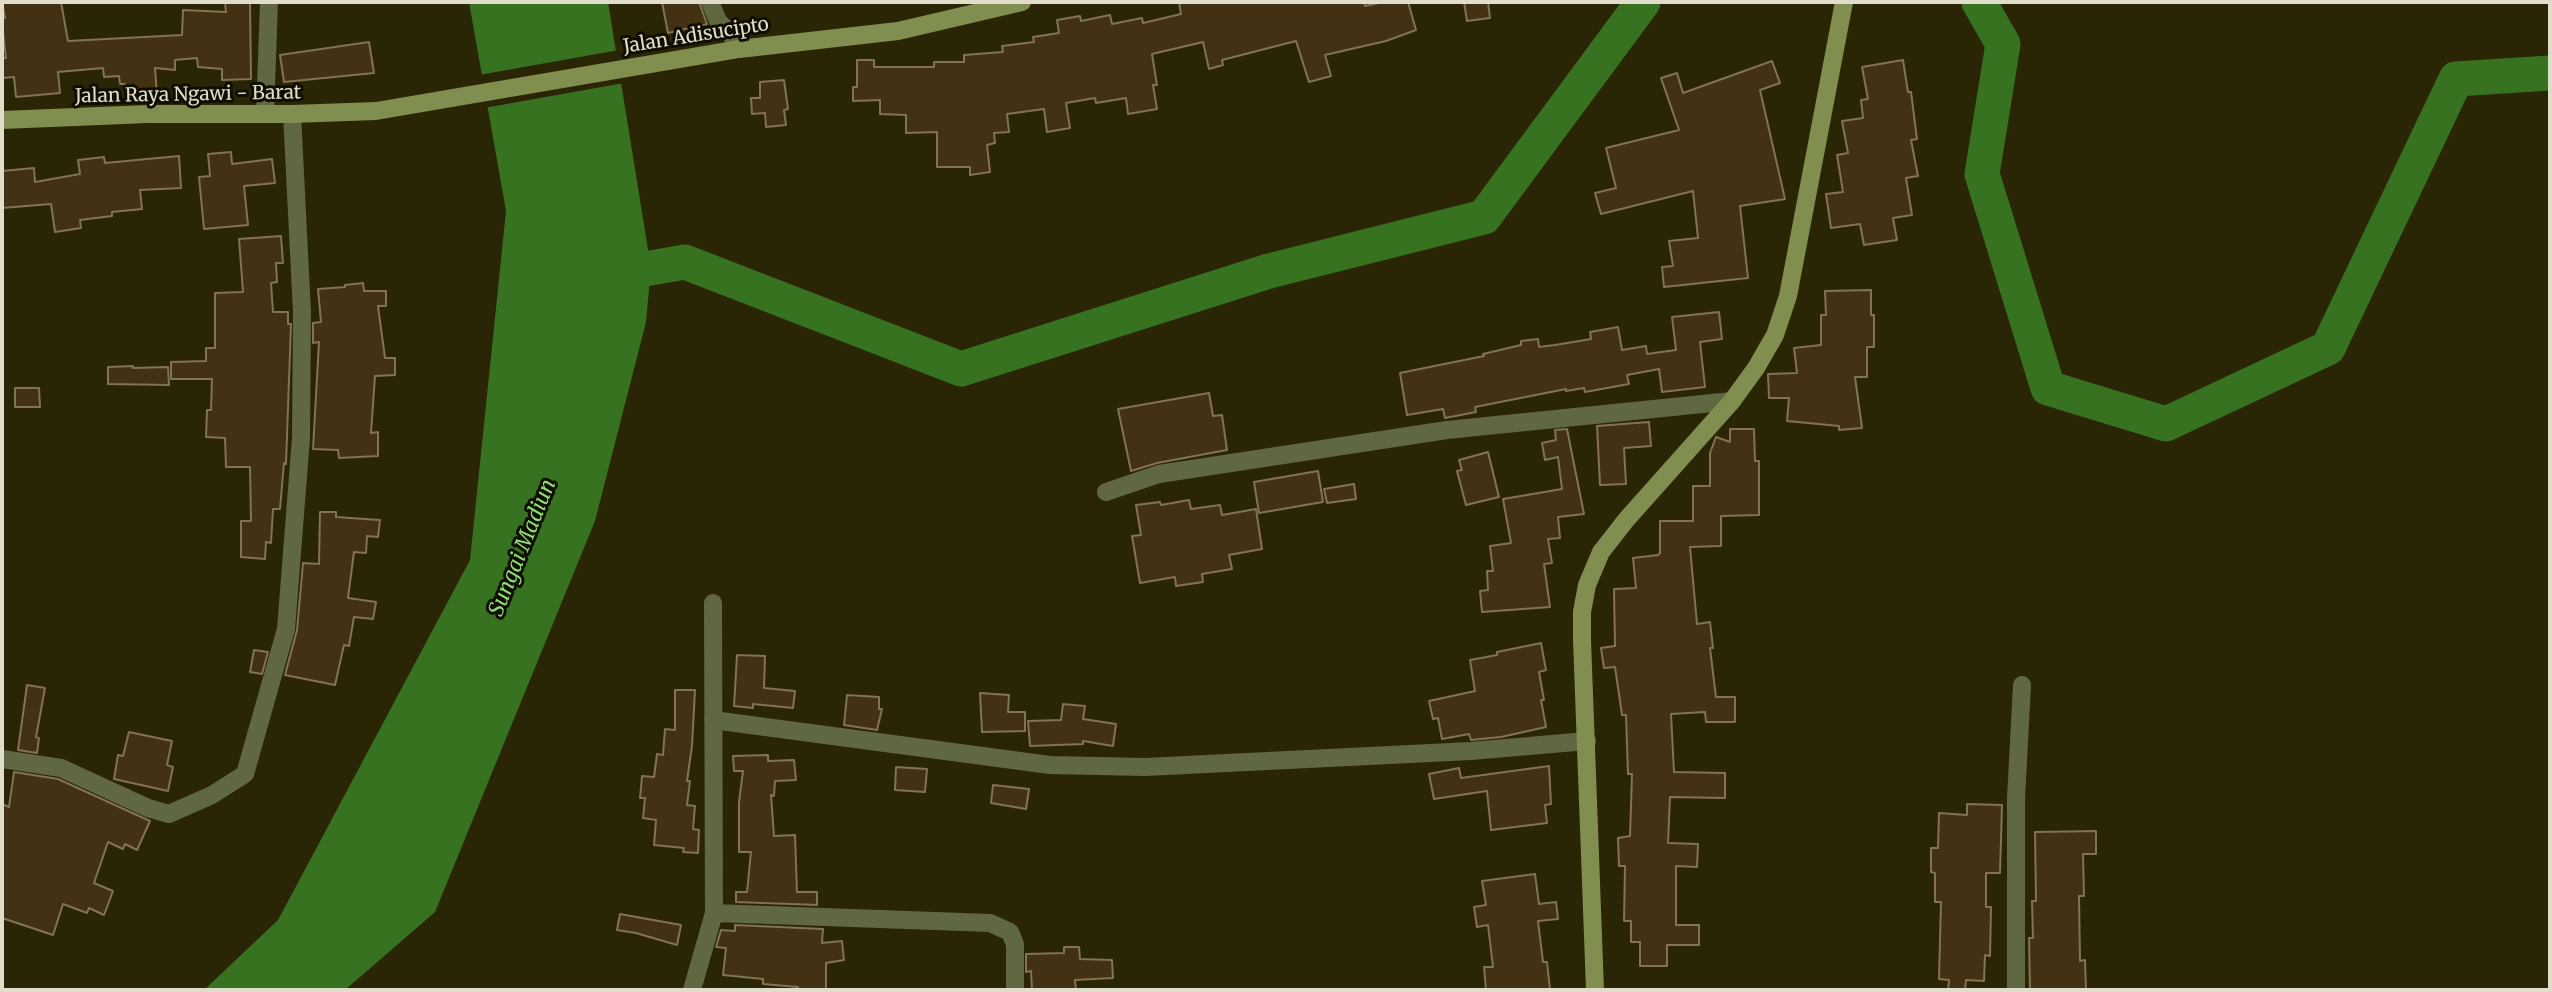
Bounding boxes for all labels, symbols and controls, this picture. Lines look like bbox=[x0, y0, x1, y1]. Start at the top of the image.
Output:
street label: Jalan Adisucipto bbox=[622, 13, 770, 59]
street label: Jalan Raya Ngawi - Barat bbox=[75, 82, 301, 108]
water label: Sungai Madiun bbox=[484, 476, 562, 620]

